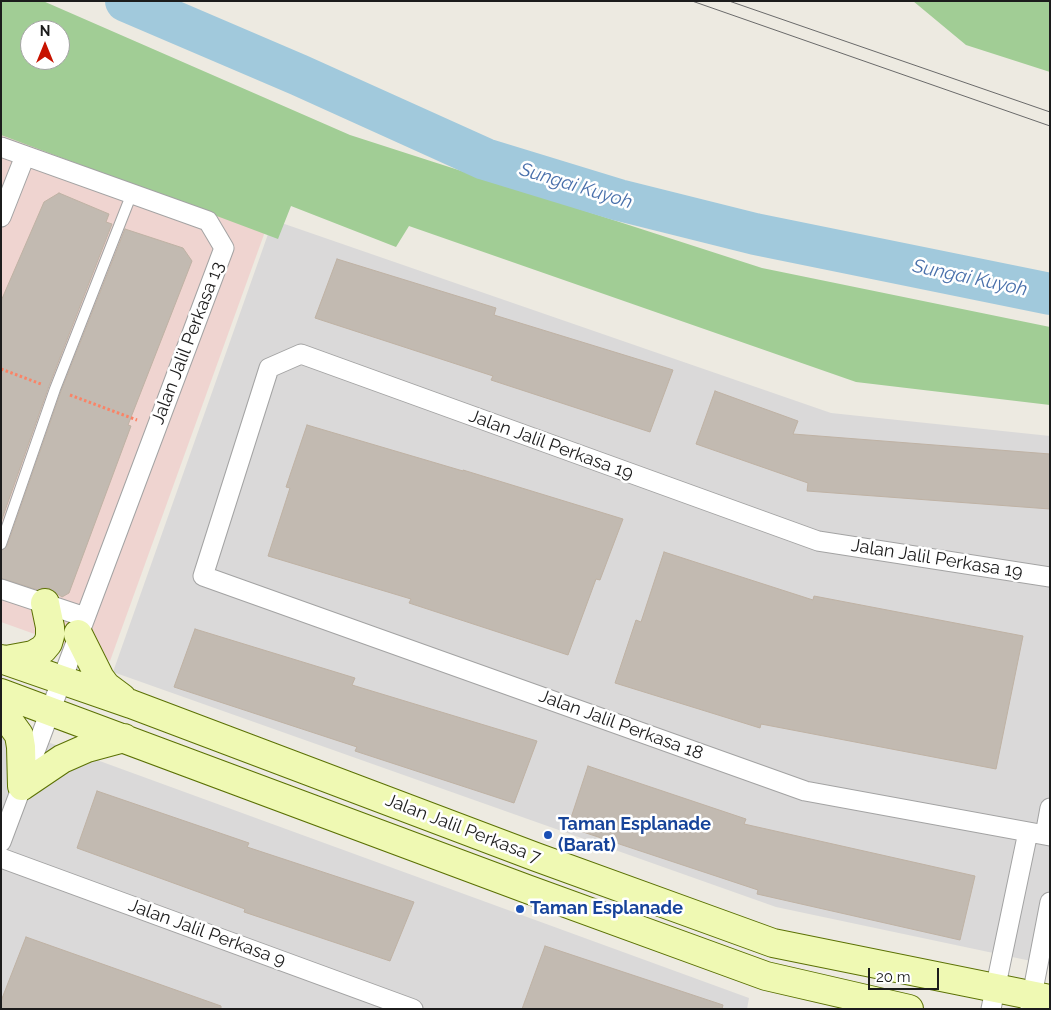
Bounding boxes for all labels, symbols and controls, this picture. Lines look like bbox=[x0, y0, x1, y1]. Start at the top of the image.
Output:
north arrow bbox=[20, 20, 70, 70]
text: N bbox=[40, 23, 50, 39]
water label: Sungai Kuyoh bbox=[517, 158, 635, 214]
water label: Sungai Kuyoh bbox=[911, 255, 1029, 301]
street label: Jalan Jalil Perkasa 13 bbox=[147, 259, 229, 427]
street label: Jalan Jalil Perkasa 19 bbox=[466, 405, 636, 485]
street label: Jalan Jalil Perkasa 19 bbox=[850, 535, 1024, 583]
street label: Jalan Jalil Perkasa 18 bbox=[536, 685, 706, 765]
street label: Jalan Jalil Perkasa 7 bbox=[382, 789, 544, 869]
place label: Taman Esplanade (Barat) bbox=[558, 814, 711, 856]
marker: Taman Esplanade (Barat) bbox=[542, 829, 554, 841]
street label: Jalan Jalil Perkasa 9 bbox=[126, 895, 288, 971]
place label: Taman Esplanade bbox=[530, 898, 683, 920]
marker: Taman Esplanade bbox=[514, 903, 526, 915]
scale bar bbox=[871, 958, 942, 990]
text: 20 m bbox=[876, 968, 911, 986]

